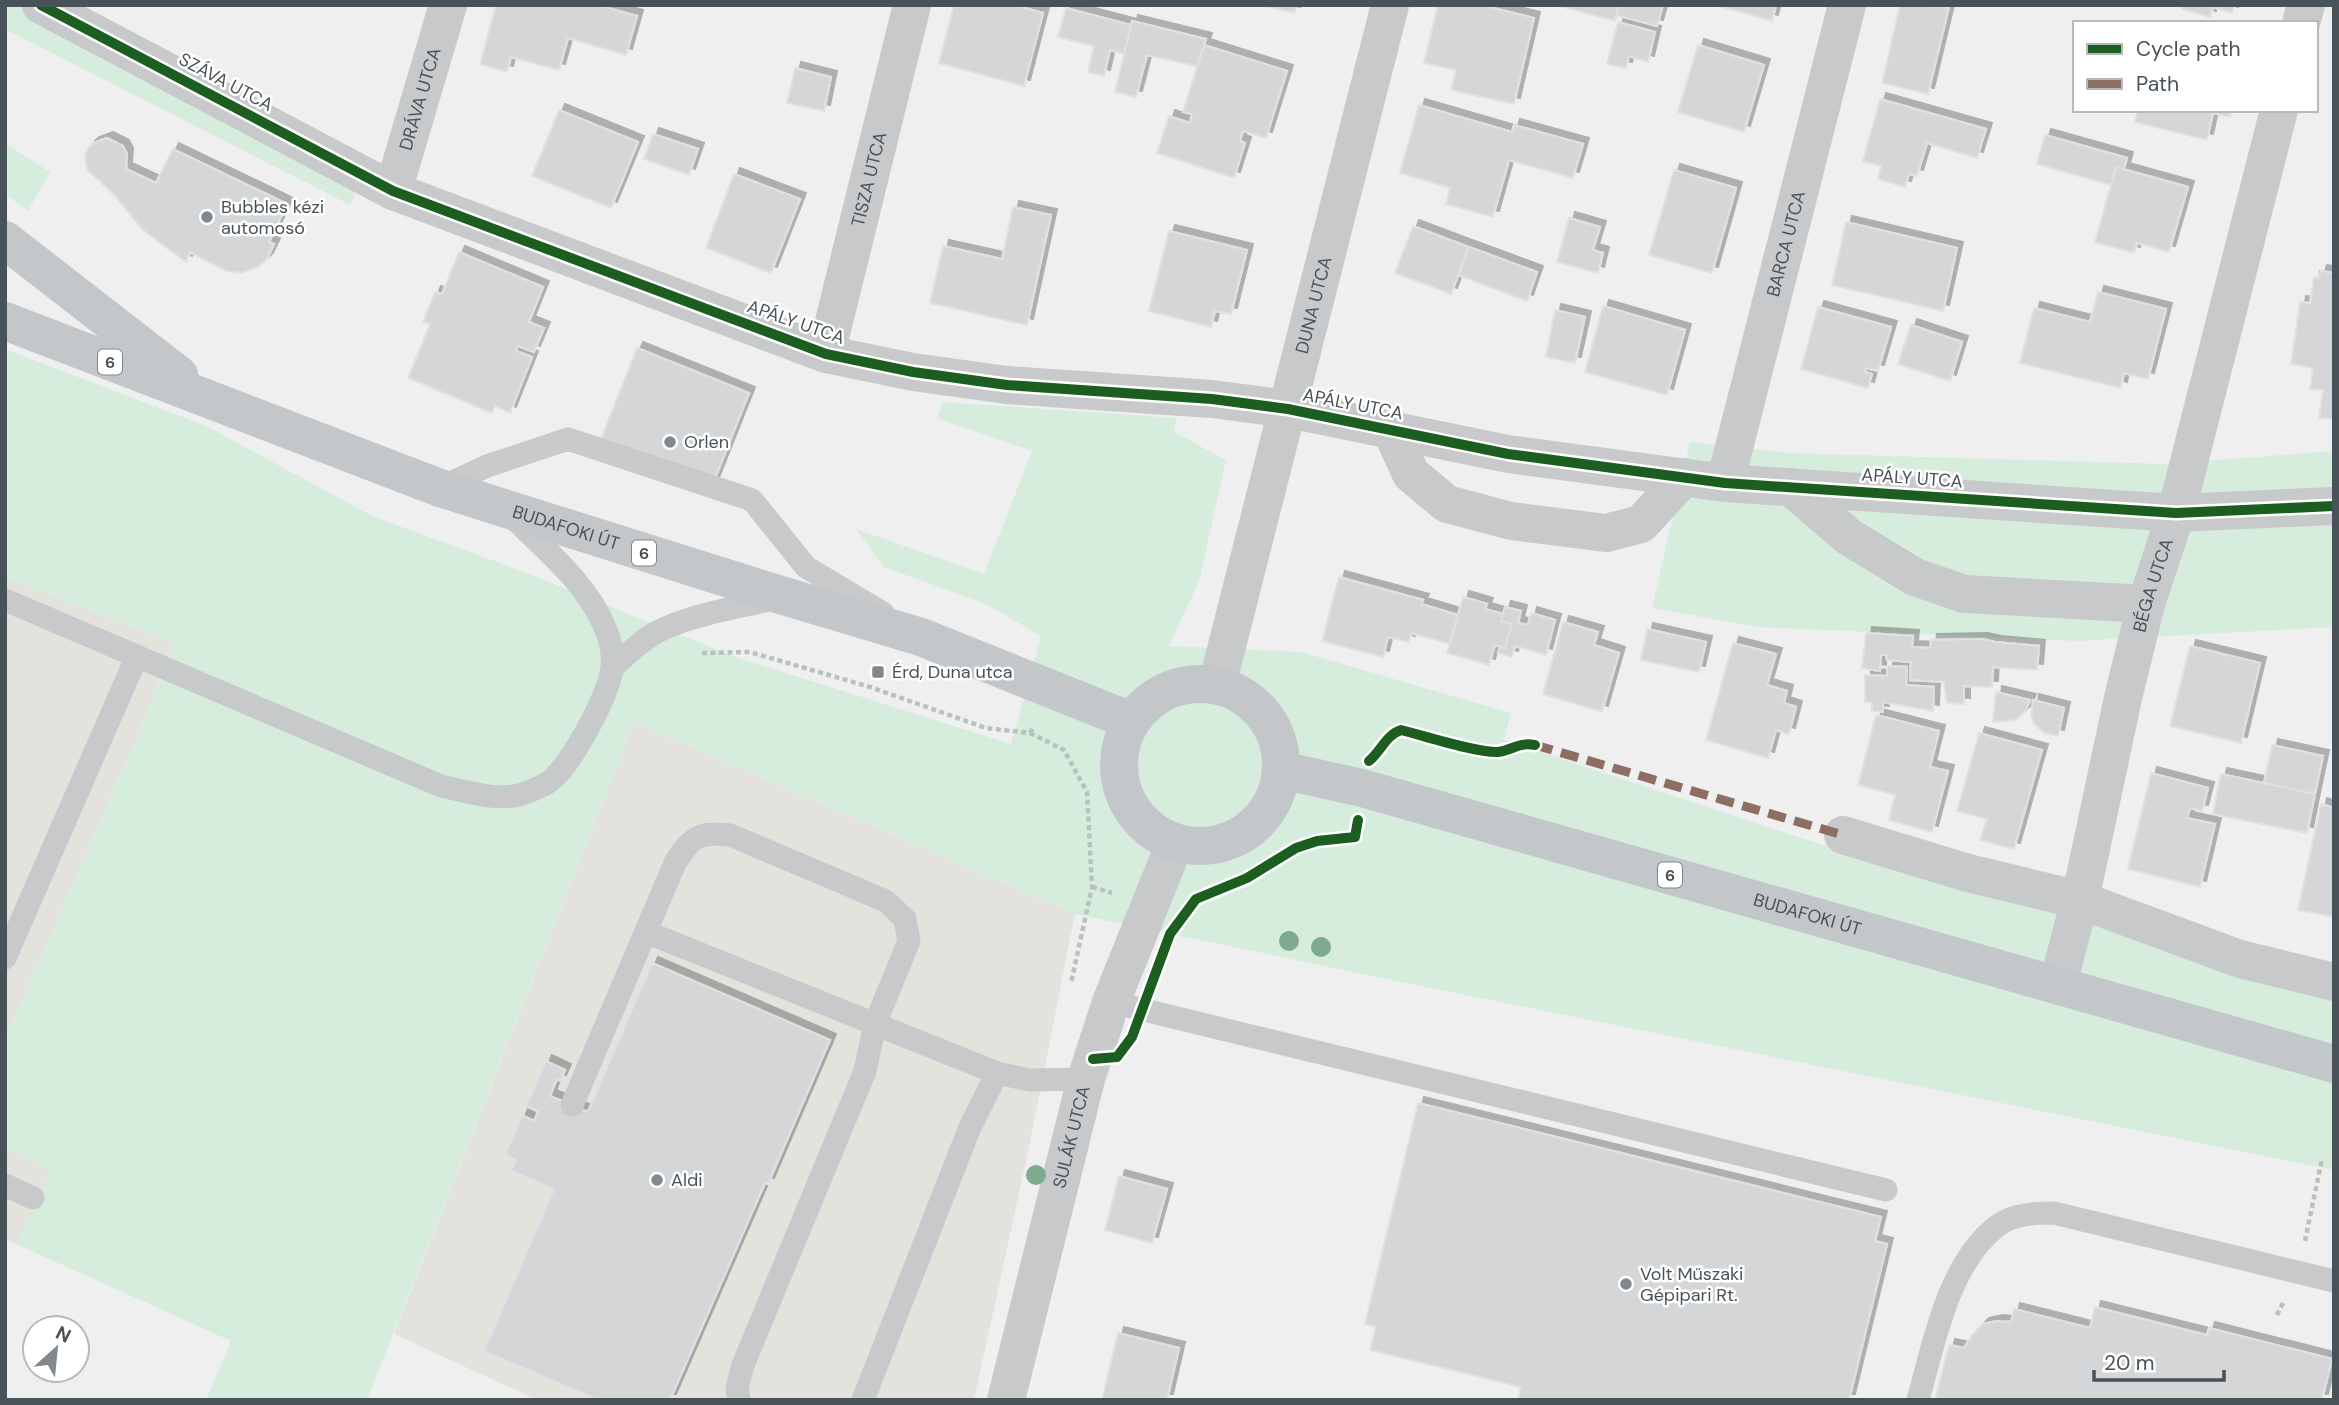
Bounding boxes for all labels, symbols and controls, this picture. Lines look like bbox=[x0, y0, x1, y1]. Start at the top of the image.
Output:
legend bbox=[2073, 21, 2318, 112]
text: Cycle path bbox=[2136, 35, 2241, 63]
street label: DRÁVA UTCA bbox=[394, 45, 447, 153]
street label: SZÁVA UTCA bbox=[175, 47, 277, 117]
text: Path bbox=[2136, 70, 2179, 98]
street label: TISZA UTCA bbox=[846, 129, 892, 229]
street label: BARCA UTCA bbox=[1761, 188, 1811, 299]
place label: Bubbles kézi automosó bbox=[221, 195, 324, 240]
marker: Bubbles kézi automosó bbox=[199, 209, 215, 225]
street label: DUNA UTCA bbox=[1290, 254, 1338, 356]
street label: APÁLY UTCA bbox=[744, 294, 848, 350]
road number: 6 bbox=[98, 350, 122, 374]
street label: APÁLY UTCA bbox=[1301, 383, 1405, 425]
place label: Orlen bbox=[684, 430, 729, 454]
marker: Orlen bbox=[662, 434, 678, 450]
street label: APÁLY UTCA bbox=[1861, 462, 1963, 494]
street label: BUDAFOKI ÚT bbox=[509, 499, 623, 556]
street label: BÉGA UTCA bbox=[2128, 535, 2179, 635]
road number: 6 bbox=[632, 540, 656, 566]
place label: Érd, Duna utca bbox=[892, 660, 1013, 684]
marker: Érd, Duna utca bbox=[870, 664, 886, 680]
road number: 6 bbox=[1658, 862, 1682, 888]
street label: BUDAFOKI ÚT bbox=[1751, 888, 1864, 941]
street label: SULÁK UTCA bbox=[1047, 1083, 1096, 1191]
place label: Aldi bbox=[671, 1168, 703, 1192]
marker: Aldi bbox=[649, 1172, 665, 1188]
place label: Volt Műszaki Gépipari Rt. bbox=[1640, 1262, 1743, 1307]
marker: Volt Műszaki Gépipari Rt. bbox=[1618, 1276, 1634, 1292]
north arrow bbox=[21, 1314, 91, 1384]
text: N bbox=[52, 1320, 75, 1349]
scale bar bbox=[2094, 1338, 2224, 1382]
text: 20 m bbox=[2104, 1349, 2155, 1377]

